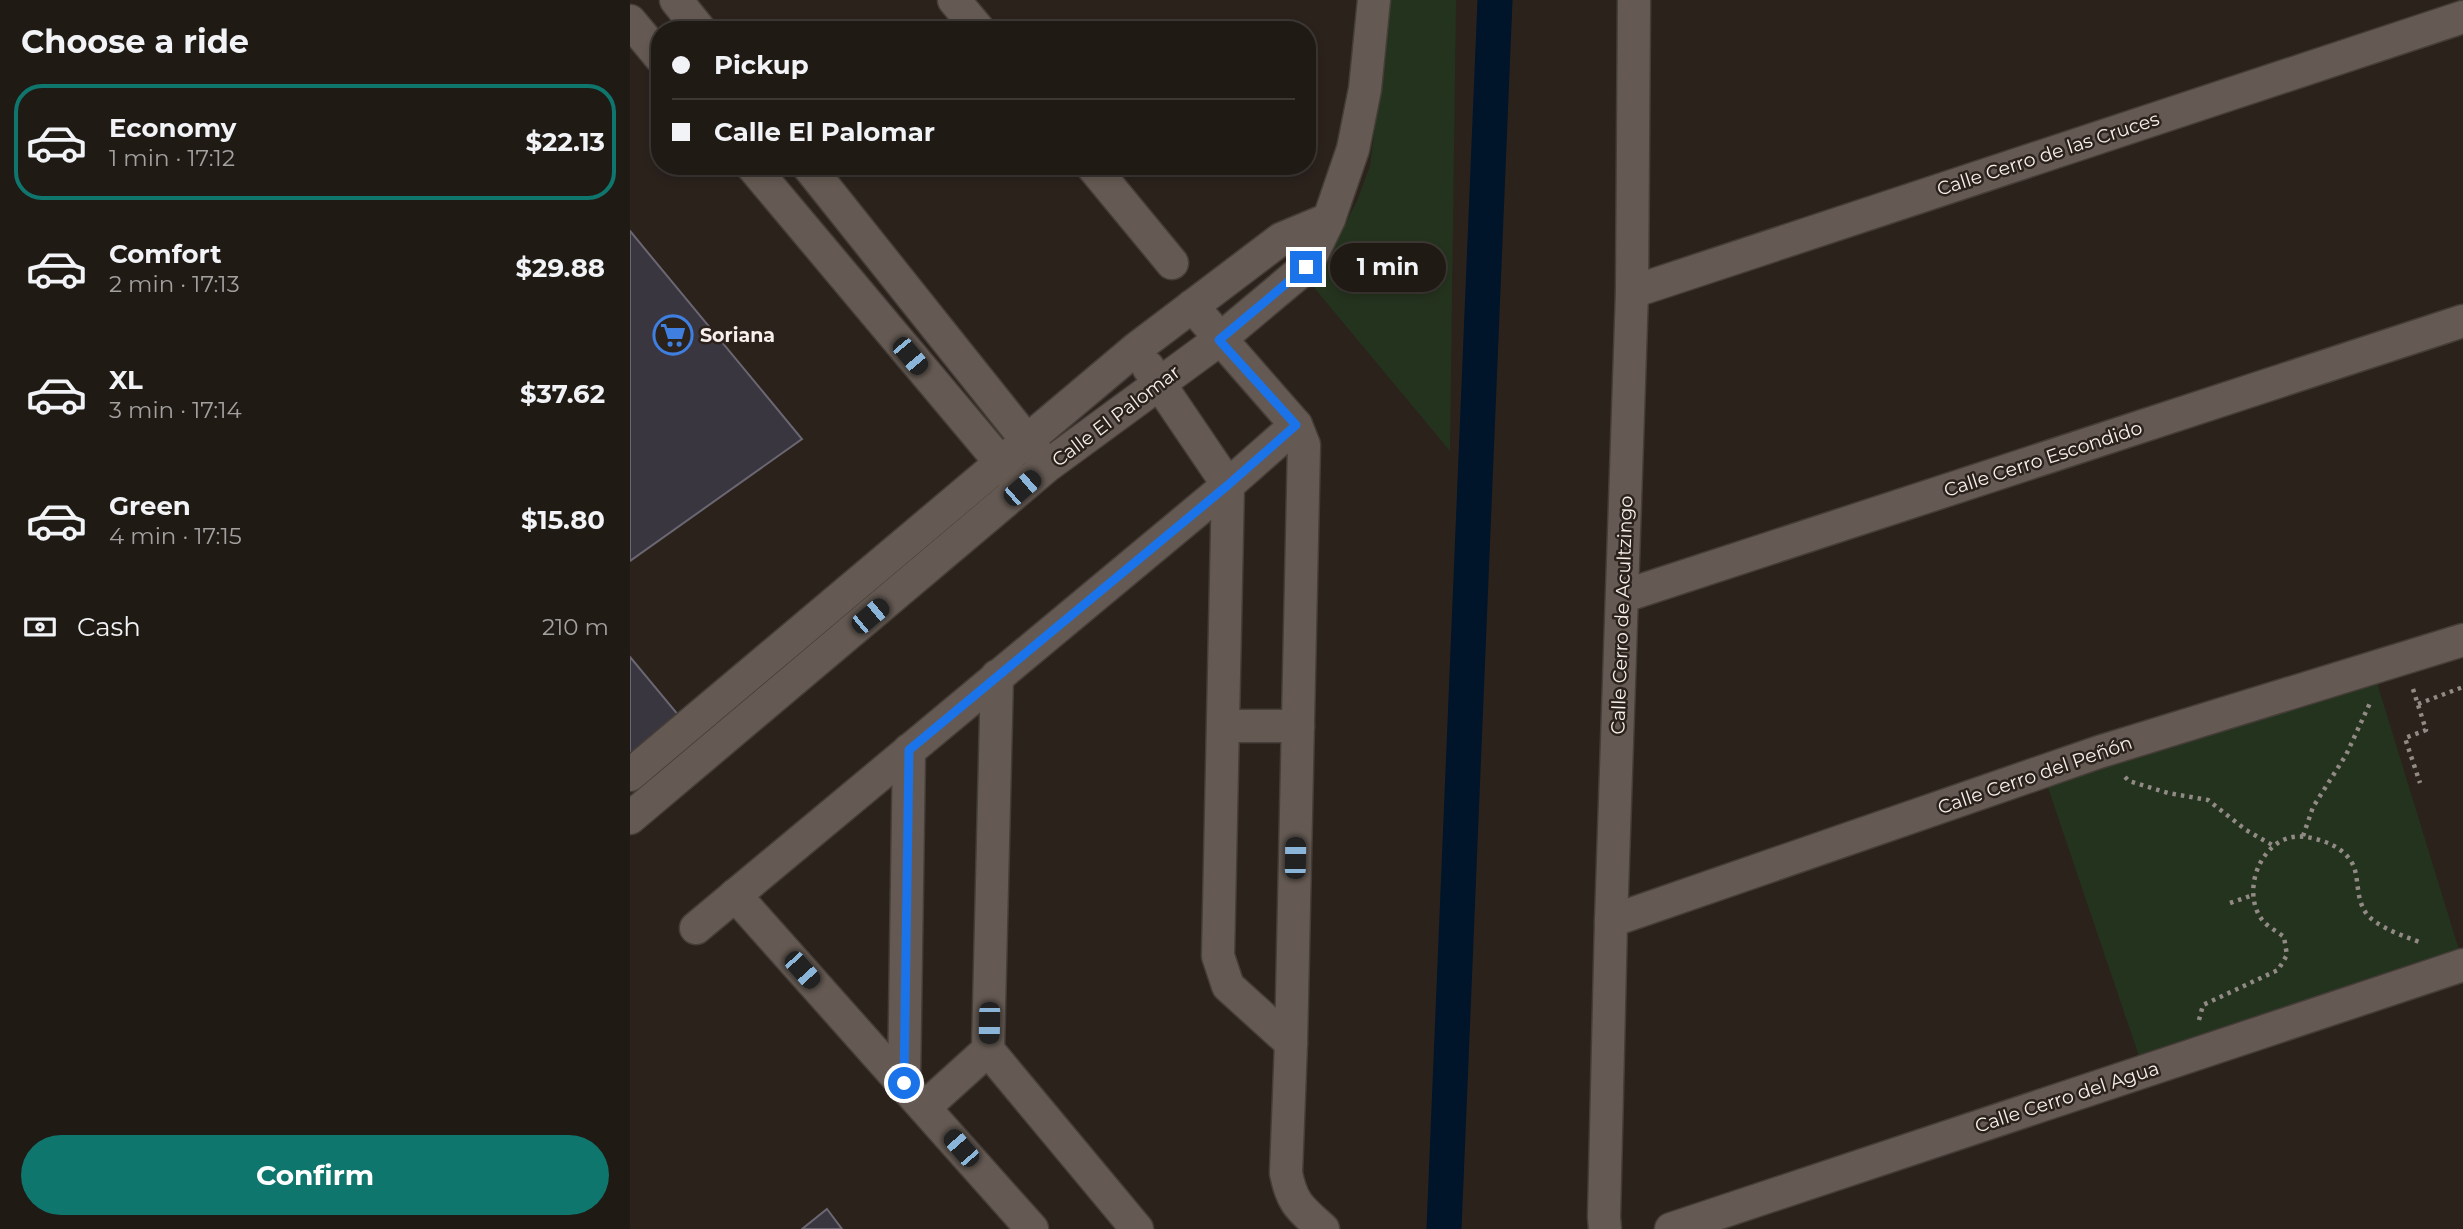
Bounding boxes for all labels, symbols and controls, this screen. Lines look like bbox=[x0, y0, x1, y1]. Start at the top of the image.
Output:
text: Choose a ride bbox=[21, 22, 249, 61]
text: Pickup bbox=[714, 49, 809, 81]
street label: Calle Cerro de las Cruces bbox=[1934, 107, 2162, 201]
icon: car bbox=[25, 111, 88, 174]
text: Economy bbox=[109, 112, 236, 144]
text: Calle El Palomar bbox=[714, 116, 935, 148]
text: $22.13 bbox=[526, 126, 605, 158]
text: 1 min · 17:12 bbox=[109, 144, 235, 172]
icon: car bbox=[25, 237, 88, 300]
text: Comfort bbox=[109, 238, 221, 270]
callout: 1 min bbox=[1330, 243, 1446, 292]
route end bbox=[1290, 251, 1322, 283]
text: $29.88 bbox=[515, 252, 605, 284]
text: 1 min bbox=[1357, 253, 1419, 281]
text: 2 min · 17:13 bbox=[109, 270, 240, 298]
supermarket icon: Soriana bbox=[652, 314, 694, 356]
place label: Soriana bbox=[700, 324, 775, 347]
car bbox=[889, 333, 932, 379]
street label: Calle El Palomar bbox=[1047, 360, 1185, 472]
icon: car bbox=[25, 363, 88, 426]
text: XL bbox=[109, 364, 143, 396]
text: $37.62 bbox=[520, 378, 605, 410]
text: 3 min · 17:14 bbox=[109, 396, 242, 424]
street label: Calle Cerro Escondido bbox=[1941, 416, 2145, 502]
car bbox=[1000, 466, 1045, 510]
icon: car bbox=[25, 489, 88, 552]
text: Green bbox=[109, 490, 191, 522]
street label: Calle Cerro de Acultzingo bbox=[1606, 495, 1638, 735]
text: $15.80 bbox=[521, 504, 605, 536]
text: 4 min · 17:15 bbox=[109, 522, 242, 550]
car bbox=[848, 594, 893, 638]
icon: cash bbox=[21, 608, 59, 646]
text: Cash bbox=[77, 611, 141, 643]
text: 210 m bbox=[542, 613, 609, 641]
street label: Calle Cerro del Peñón bbox=[1935, 731, 2135, 819]
car bbox=[1285, 837, 1306, 879]
car bbox=[781, 947, 824, 993]
car bbox=[979, 1002, 1000, 1044]
street label: Calle Cerro del Agua bbox=[1972, 1056, 2162, 1138]
route start bbox=[888, 1067, 920, 1099]
car bbox=[940, 1125, 983, 1171]
button: Confirm bbox=[21, 1135, 609, 1215]

